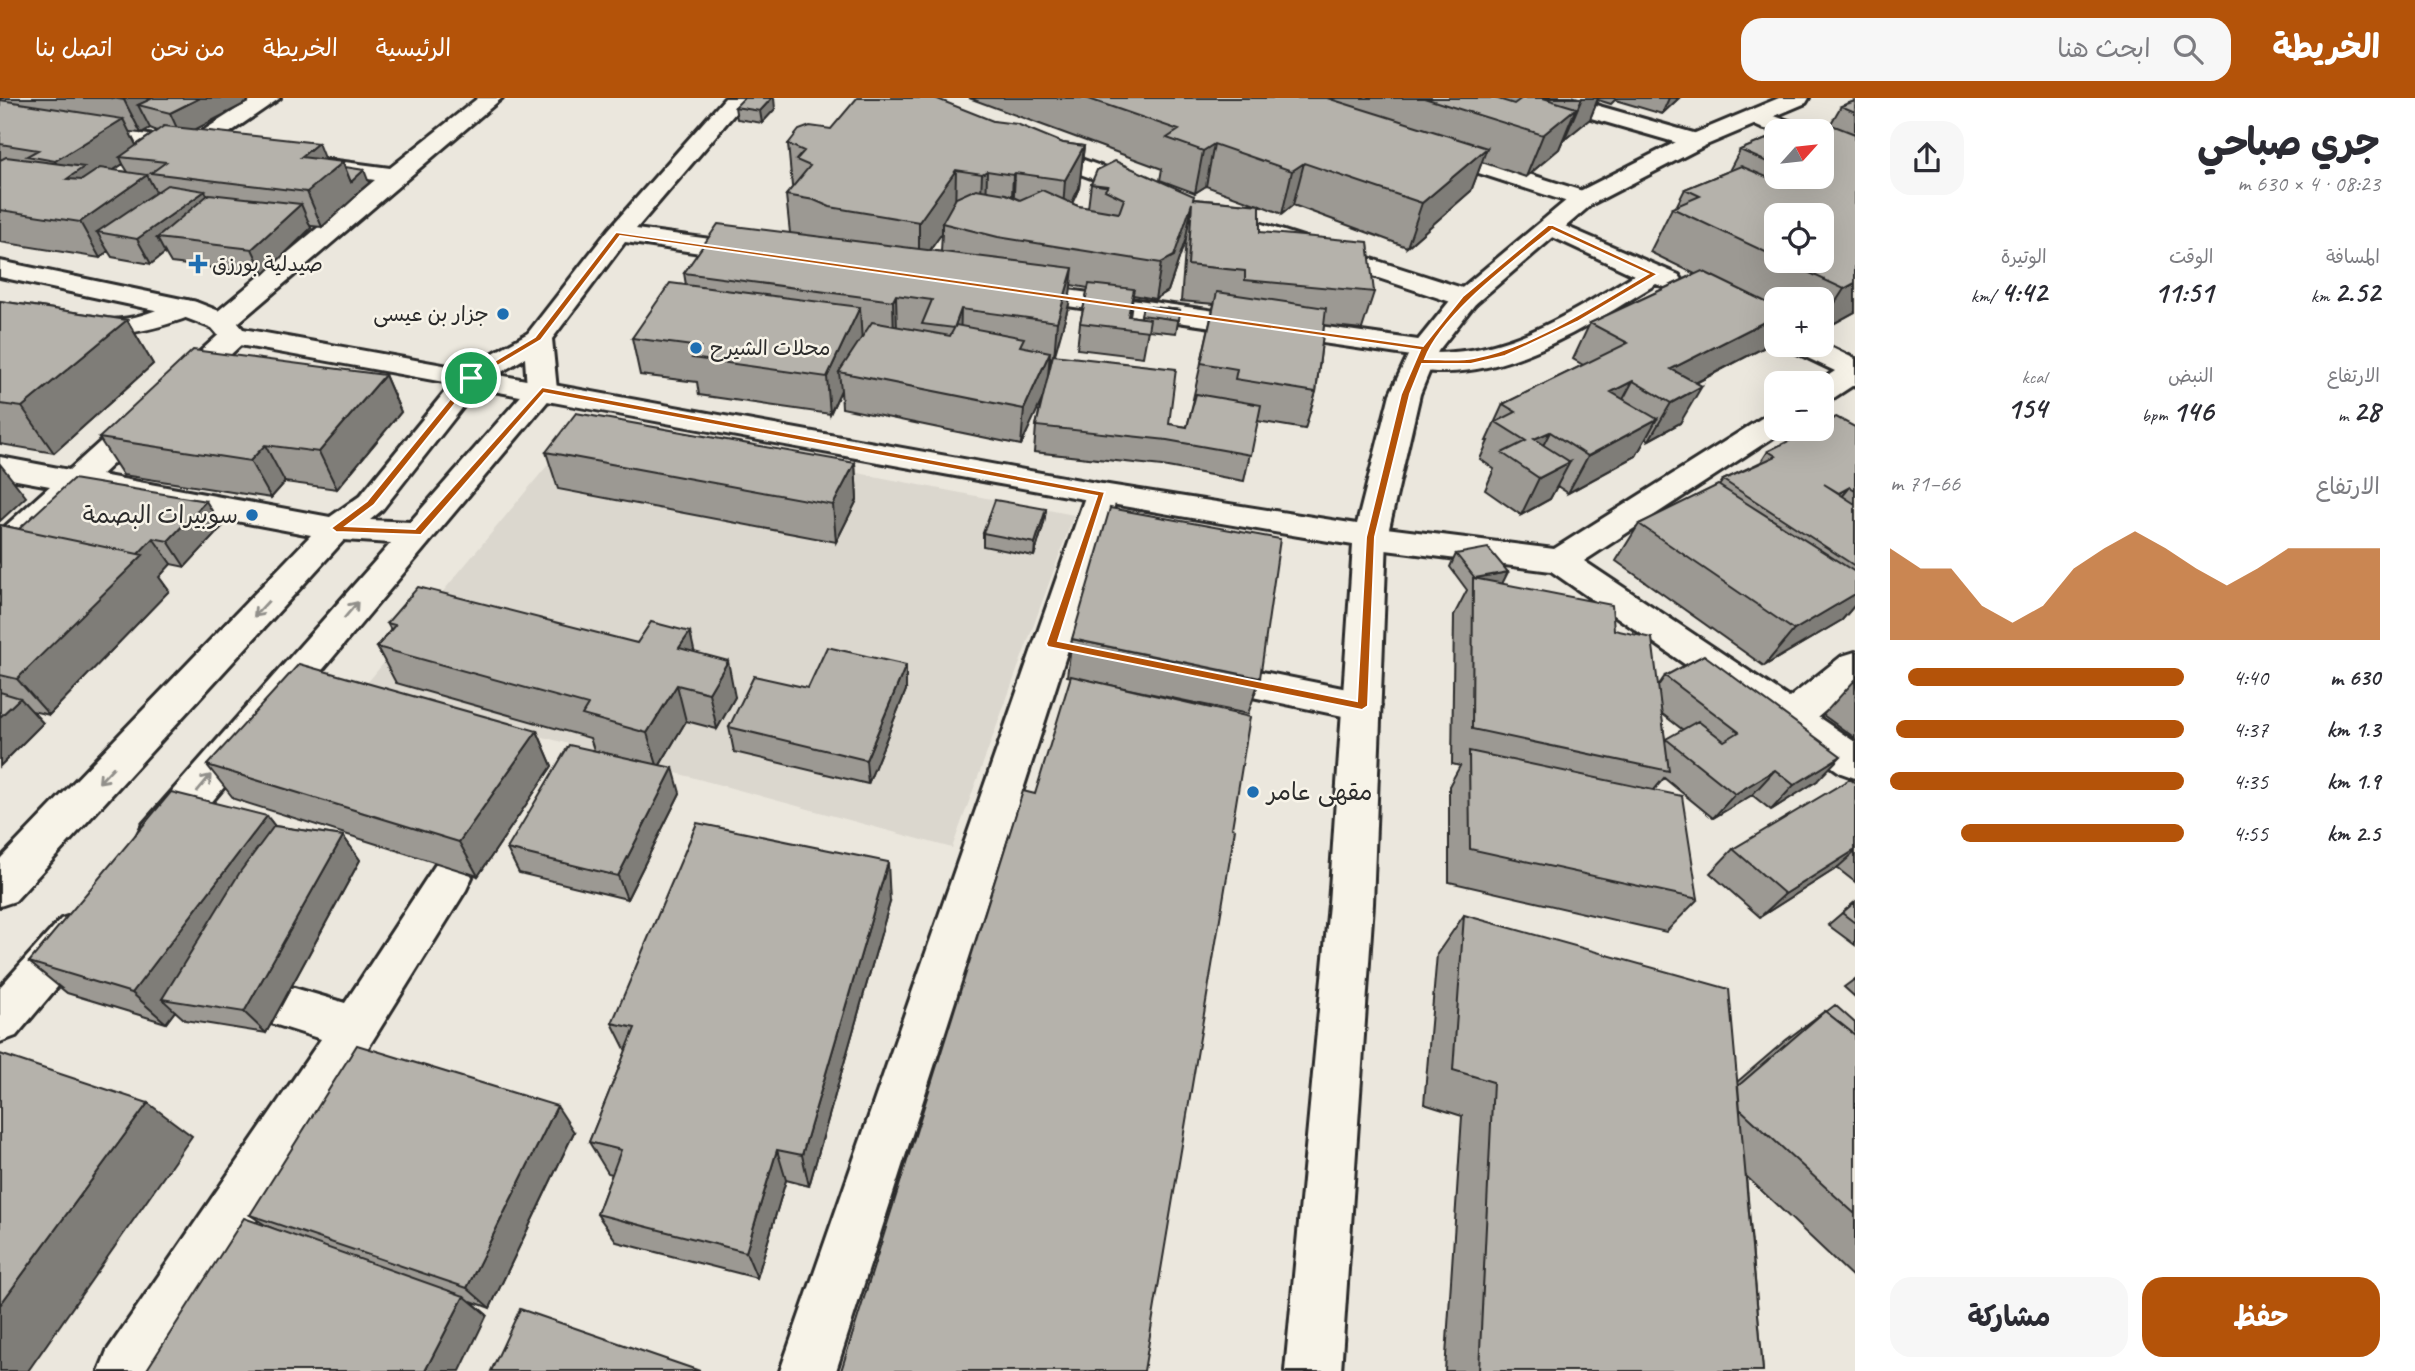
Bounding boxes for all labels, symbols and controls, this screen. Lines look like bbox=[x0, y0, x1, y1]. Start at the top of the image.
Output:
search box bbox=[1741, 18, 2231, 81]
text: الخريطة bbox=[2273, 26, 2380, 68]
icon: search bbox=[2169, 30, 2207, 68]
text: ابحث هنا bbox=[2057, 32, 2151, 65]
text: اتصل بنا bbox=[35, 33, 113, 63]
text: من نحن bbox=[151, 33, 225, 63]
text: الخريطة bbox=[263, 33, 338, 63]
text: الرئيسية bbox=[376, 33, 451, 63]
north arrow bbox=[1764, 119, 1834, 189]
map controls bbox=[1764, 119, 1834, 441]
text: جري صباحي bbox=[2197, 119, 2380, 166]
button: share bbox=[1890, 121, 1964, 195]
text: 08:23 · 4 × 630 m bbox=[2237, 169, 2380, 198]
button: locate bbox=[1764, 203, 1834, 273]
text: الوتيرة bbox=[2001, 245, 2047, 269]
text: الوقت bbox=[2169, 245, 2213, 269]
text: المسافة bbox=[2326, 245, 2380, 269]
place label: صيدلية بورزق bbox=[212, 251, 323, 277]
marker: صيدلية بورزق bbox=[190, 256, 206, 272]
text: 4:42 bbox=[2000, 273, 2047, 311]
text: 11:51 bbox=[2154, 273, 2213, 311]
text: 2.52 bbox=[2334, 273, 2380, 311]
text: /km bbox=[1971, 284, 2000, 308]
text: km bbox=[2311, 284, 2334, 308]
button: + bbox=[1764, 287, 1834, 357]
place label: جزار بن عيسى bbox=[373, 301, 489, 328]
marker: جزار بن عيسى bbox=[495, 306, 511, 322]
place label: محلات الشيرح bbox=[710, 335, 831, 362]
marker: محلات الشيرح bbox=[688, 340, 704, 356]
pin bbox=[441, 348, 501, 408]
icon: arrive bbox=[452, 359, 490, 397]
text: النبض bbox=[2168, 364, 2213, 388]
text: الارتفاع bbox=[2327, 364, 2380, 388]
text: kcal bbox=[2022, 365, 2047, 389]
button: − bbox=[1764, 371, 1834, 441]
text: 154 bbox=[2007, 389, 2047, 427]
text: 146 bbox=[2172, 392, 2213, 430]
text: 28 bbox=[2353, 392, 2380, 430]
text: bpm bbox=[2142, 403, 2172, 427]
text: m bbox=[2338, 403, 2353, 427]
text: 66–71 m bbox=[1890, 469, 1960, 498]
text: الارتفاع bbox=[2316, 472, 2380, 501]
place label: سوبيرات البصمة bbox=[83, 500, 238, 530]
marker: سوبيرات البصمة bbox=[244, 507, 260, 523]
one-way arrow bbox=[253, 600, 269, 618]
one-way arrow bbox=[343, 601, 359, 619]
text: 4:40 bbox=[2232, 663, 2268, 692]
text: 630 m bbox=[2330, 663, 2380, 692]
text: 4:37 bbox=[2232, 715, 2268, 744]
text: 1.3 km bbox=[2326, 715, 2380, 744]
one-way arrow bbox=[97, 766, 114, 783]
text: 4:35 bbox=[2232, 767, 2268, 796]
text: 1.9 km bbox=[2327, 767, 2380, 796]
one-way arrow bbox=[196, 774, 212, 792]
place label: مقهى عامر bbox=[1265, 777, 1373, 807]
marker: مقهى عامر bbox=[1245, 784, 1261, 800]
text: 4:55 bbox=[2232, 819, 2268, 848]
text: 2.5 km bbox=[2327, 819, 2380, 848]
button: مشاركة bbox=[1890, 1277, 2128, 1357]
button: حفظ bbox=[2142, 1277, 2380, 1357]

